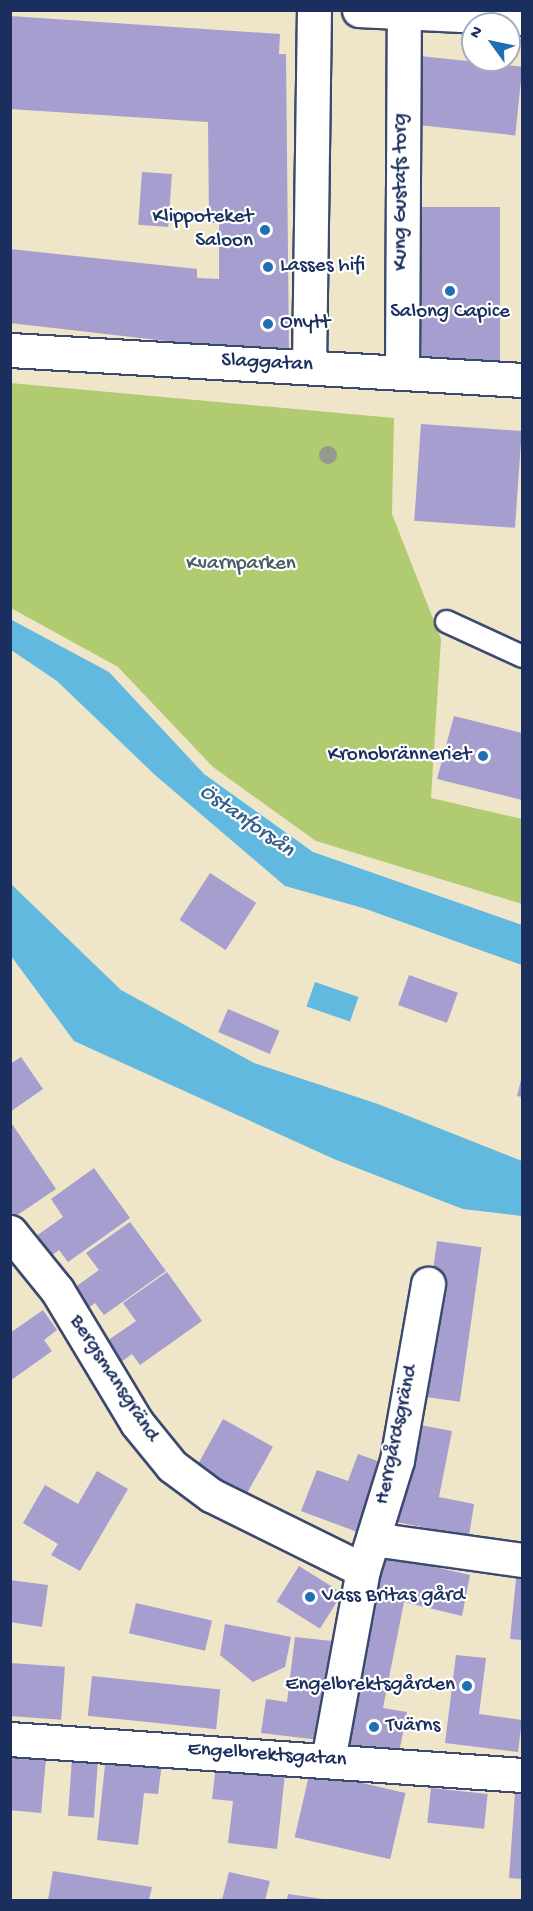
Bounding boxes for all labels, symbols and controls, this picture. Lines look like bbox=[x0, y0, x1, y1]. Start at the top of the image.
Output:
north arrow bbox=[461, 12, 521, 72]
text: N bbox=[466, 23, 488, 43]
street label: Kung Gustafs torg bbox=[389, 113, 415, 271]
place label: Klippoteket Saloon bbox=[153, 205, 253, 255]
marker: Klippoteket Saloon bbox=[258, 223, 272, 237]
place label: Lasses hifi bbox=[280, 254, 365, 280]
marker: Lasses hifi bbox=[261, 260, 275, 274]
marker: Salong Capice bbox=[443, 284, 457, 298]
place label: Salong Capice bbox=[390, 300, 510, 326]
place label: Onytt bbox=[280, 311, 330, 337]
marker: Onytt bbox=[261, 317, 275, 331]
street label: Slaggatan bbox=[221, 349, 313, 379]
park label: Kvarnparken bbox=[186, 552, 296, 578]
place label: Kronobränneriet bbox=[328, 743, 471, 769]
marker: Kronobränneriet bbox=[476, 749, 490, 763]
water label: Östanforsån bbox=[193, 780, 299, 864]
street label: Bergsmansgränd bbox=[63, 1311, 163, 1447]
street label: Herrgårdsgränd bbox=[371, 1363, 425, 1507]
place label: Vass Britas gård bbox=[322, 1584, 465, 1610]
marker: Vass Britas gård bbox=[303, 1590, 317, 1604]
place label: Engelbrektsgården bbox=[285, 1673, 455, 1699]
marker: Engelbrektsgården bbox=[460, 1679, 474, 1693]
place label: Tvärns bbox=[386, 1714, 440, 1740]
marker: Tvärns bbox=[367, 1720, 381, 1734]
street label: Engelbrektsgatan bbox=[187, 1738, 347, 1774]

